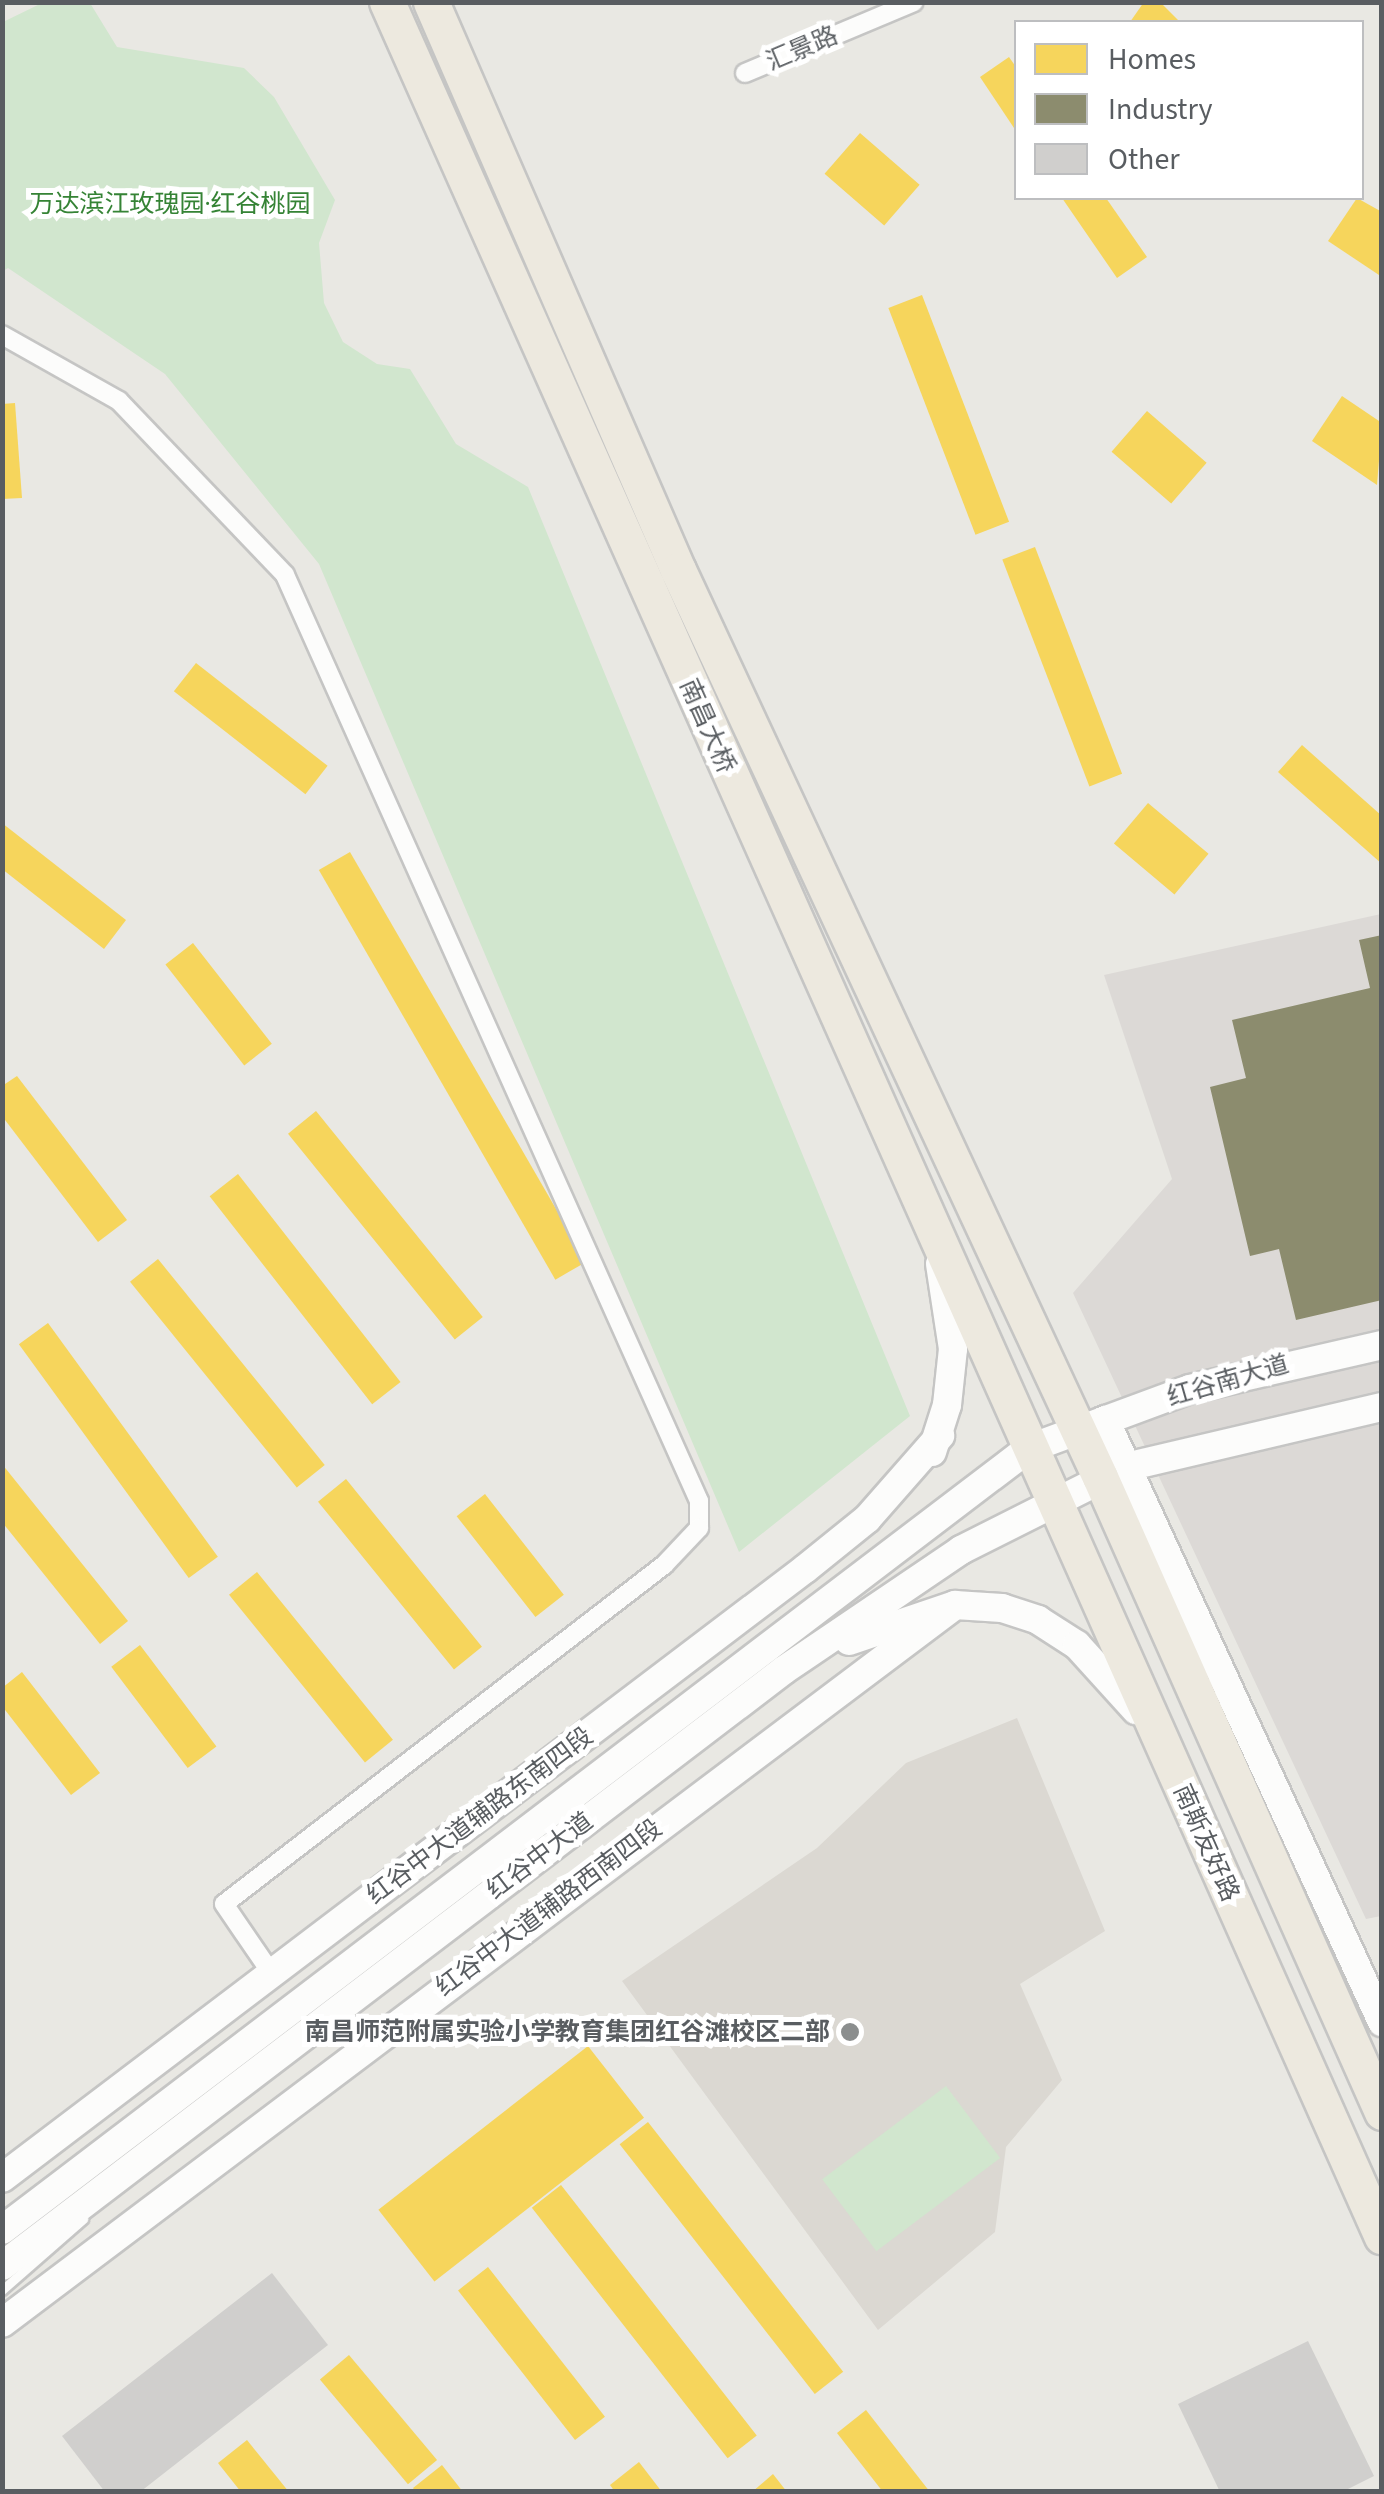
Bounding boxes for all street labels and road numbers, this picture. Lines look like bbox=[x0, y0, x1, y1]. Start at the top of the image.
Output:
street label: 汇景路 bbox=[762, 21, 842, 77]
street label: 南昌大桥 bbox=[673, 674, 741, 778]
street label: 红谷南大道 bbox=[1164, 1349, 1292, 1413]
street label: 红谷中大道辅路东南四段 bbox=[361, 1721, 599, 1911]
street label: 南斯友好路 bbox=[1167, 1780, 1245, 1906]
street label: 红谷中大道 bbox=[481, 1806, 599, 1906]
street label: 红谷中大道辅路西南四段 bbox=[430, 1813, 668, 2003]

